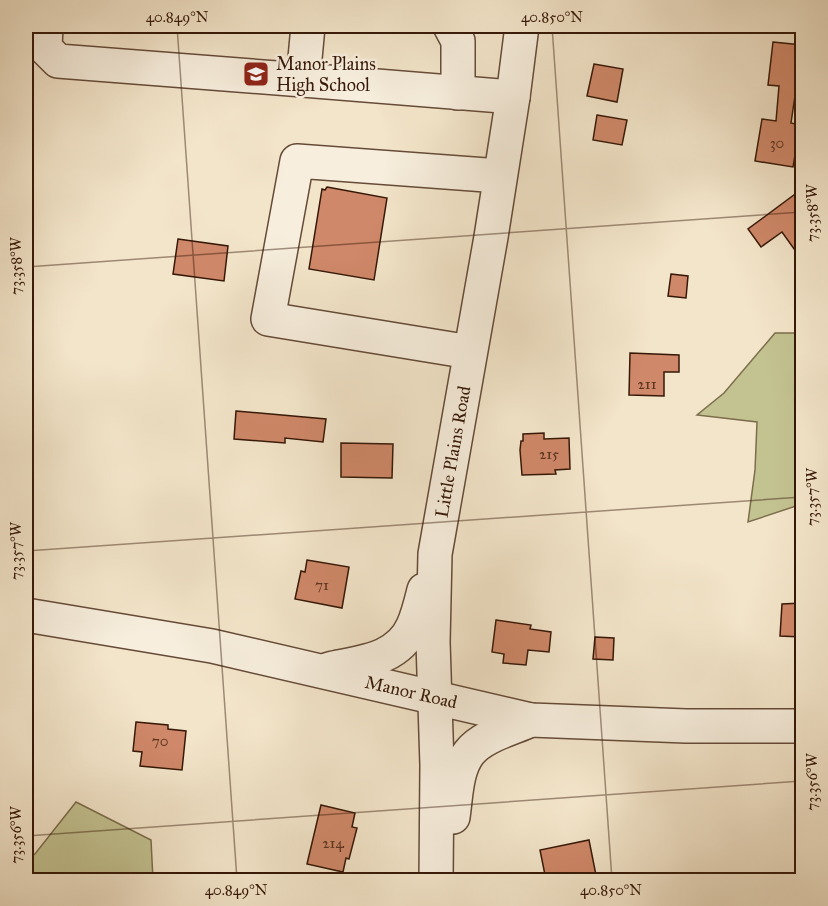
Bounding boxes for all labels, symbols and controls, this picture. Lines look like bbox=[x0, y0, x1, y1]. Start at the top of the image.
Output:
text: 40.849°N bbox=[146, 8, 209, 26]
text: 40.850°N bbox=[521, 8, 583, 26]
place label: Manor Plains High School bbox=[276, 53, 376, 97]
school or university icon: Manor Plains High School bbox=[241, 59, 271, 89]
house number: 30 bbox=[770, 134, 784, 152]
text: 73.358°W bbox=[803, 183, 821, 242]
text: 73.358°W bbox=[7, 236, 25, 295]
house number: 211 bbox=[637, 375, 657, 393]
street label: Little Plains Road bbox=[431, 384, 476, 519]
house number: 215 bbox=[539, 445, 559, 463]
text: 73.357°W bbox=[803, 467, 821, 526]
text: 73.357°W bbox=[7, 521, 25, 580]
house number: 71 bbox=[315, 576, 329, 594]
street label: Manor Road bbox=[363, 671, 459, 714]
house number: 70 bbox=[152, 732, 168, 750]
text: 73.356°W bbox=[803, 753, 821, 811]
text: 73.356°W bbox=[7, 806, 25, 864]
house number: 214 bbox=[322, 834, 344, 852]
text: 40.849°N bbox=[205, 881, 268, 899]
text: 40.850°N bbox=[580, 881, 642, 899]

